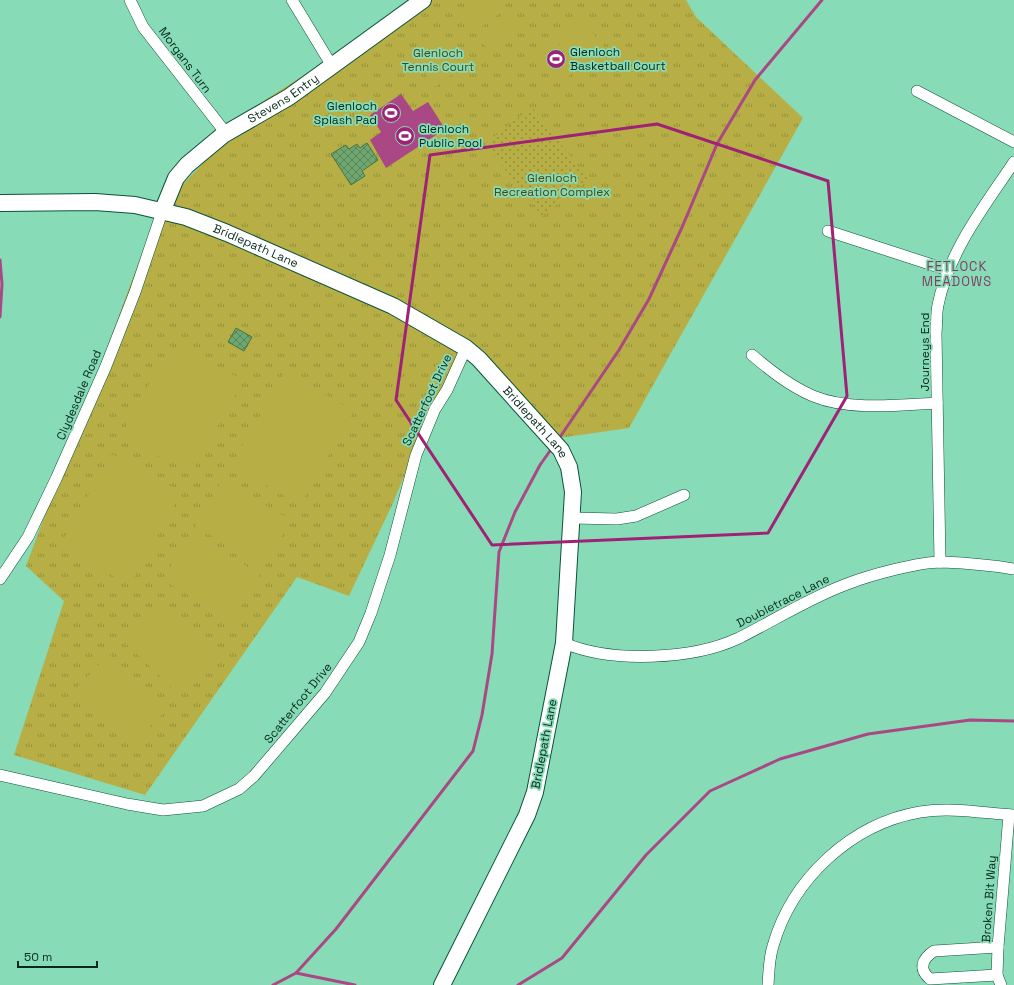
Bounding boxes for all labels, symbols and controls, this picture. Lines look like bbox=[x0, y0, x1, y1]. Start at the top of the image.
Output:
street label: Morgans Turn bbox=[155, 24, 215, 96]
place label: Glenloch Basketball Court bbox=[570, 44, 666, 74]
park label: Glenloch Tennis Court bbox=[402, 45, 474, 75]
sports icon: Glenloch Basketball Court bbox=[545, 48, 567, 70]
street label: Stevens Entry bbox=[245, 70, 322, 127]
place label: Glenloch Splash Pad bbox=[314, 98, 377, 128]
sports icon: Glenloch Splash Pad bbox=[380, 102, 402, 124]
place label: Glenloch Public Pool bbox=[419, 121, 482, 151]
sports icon: Glenloch Public Pool bbox=[394, 125, 416, 147]
park label: Glenloch Recreation Complex bbox=[494, 170, 610, 200]
street label: Bridlepath Lane bbox=[211, 220, 301, 271]
district label: FETLOCK MEADOWS bbox=[922, 258, 992, 290]
street label: Journeys End bbox=[917, 312, 933, 392]
street label: Clydesdale Road bbox=[53, 348, 105, 442]
street label: Scatterfoot Drive bbox=[399, 352, 455, 448]
street label: Bridlepath Lane bbox=[499, 383, 572, 461]
street label: Doubletrace Lane bbox=[734, 571, 832, 631]
street label: Scatterfoot Drive bbox=[260, 659, 336, 747]
street label: Bridlepath Lane bbox=[527, 698, 561, 790]
street label: Broken Bit Way bbox=[978, 855, 1000, 943]
scale bar bbox=[18, 943, 97, 969]
text: 50 m bbox=[24, 949, 52, 965]

